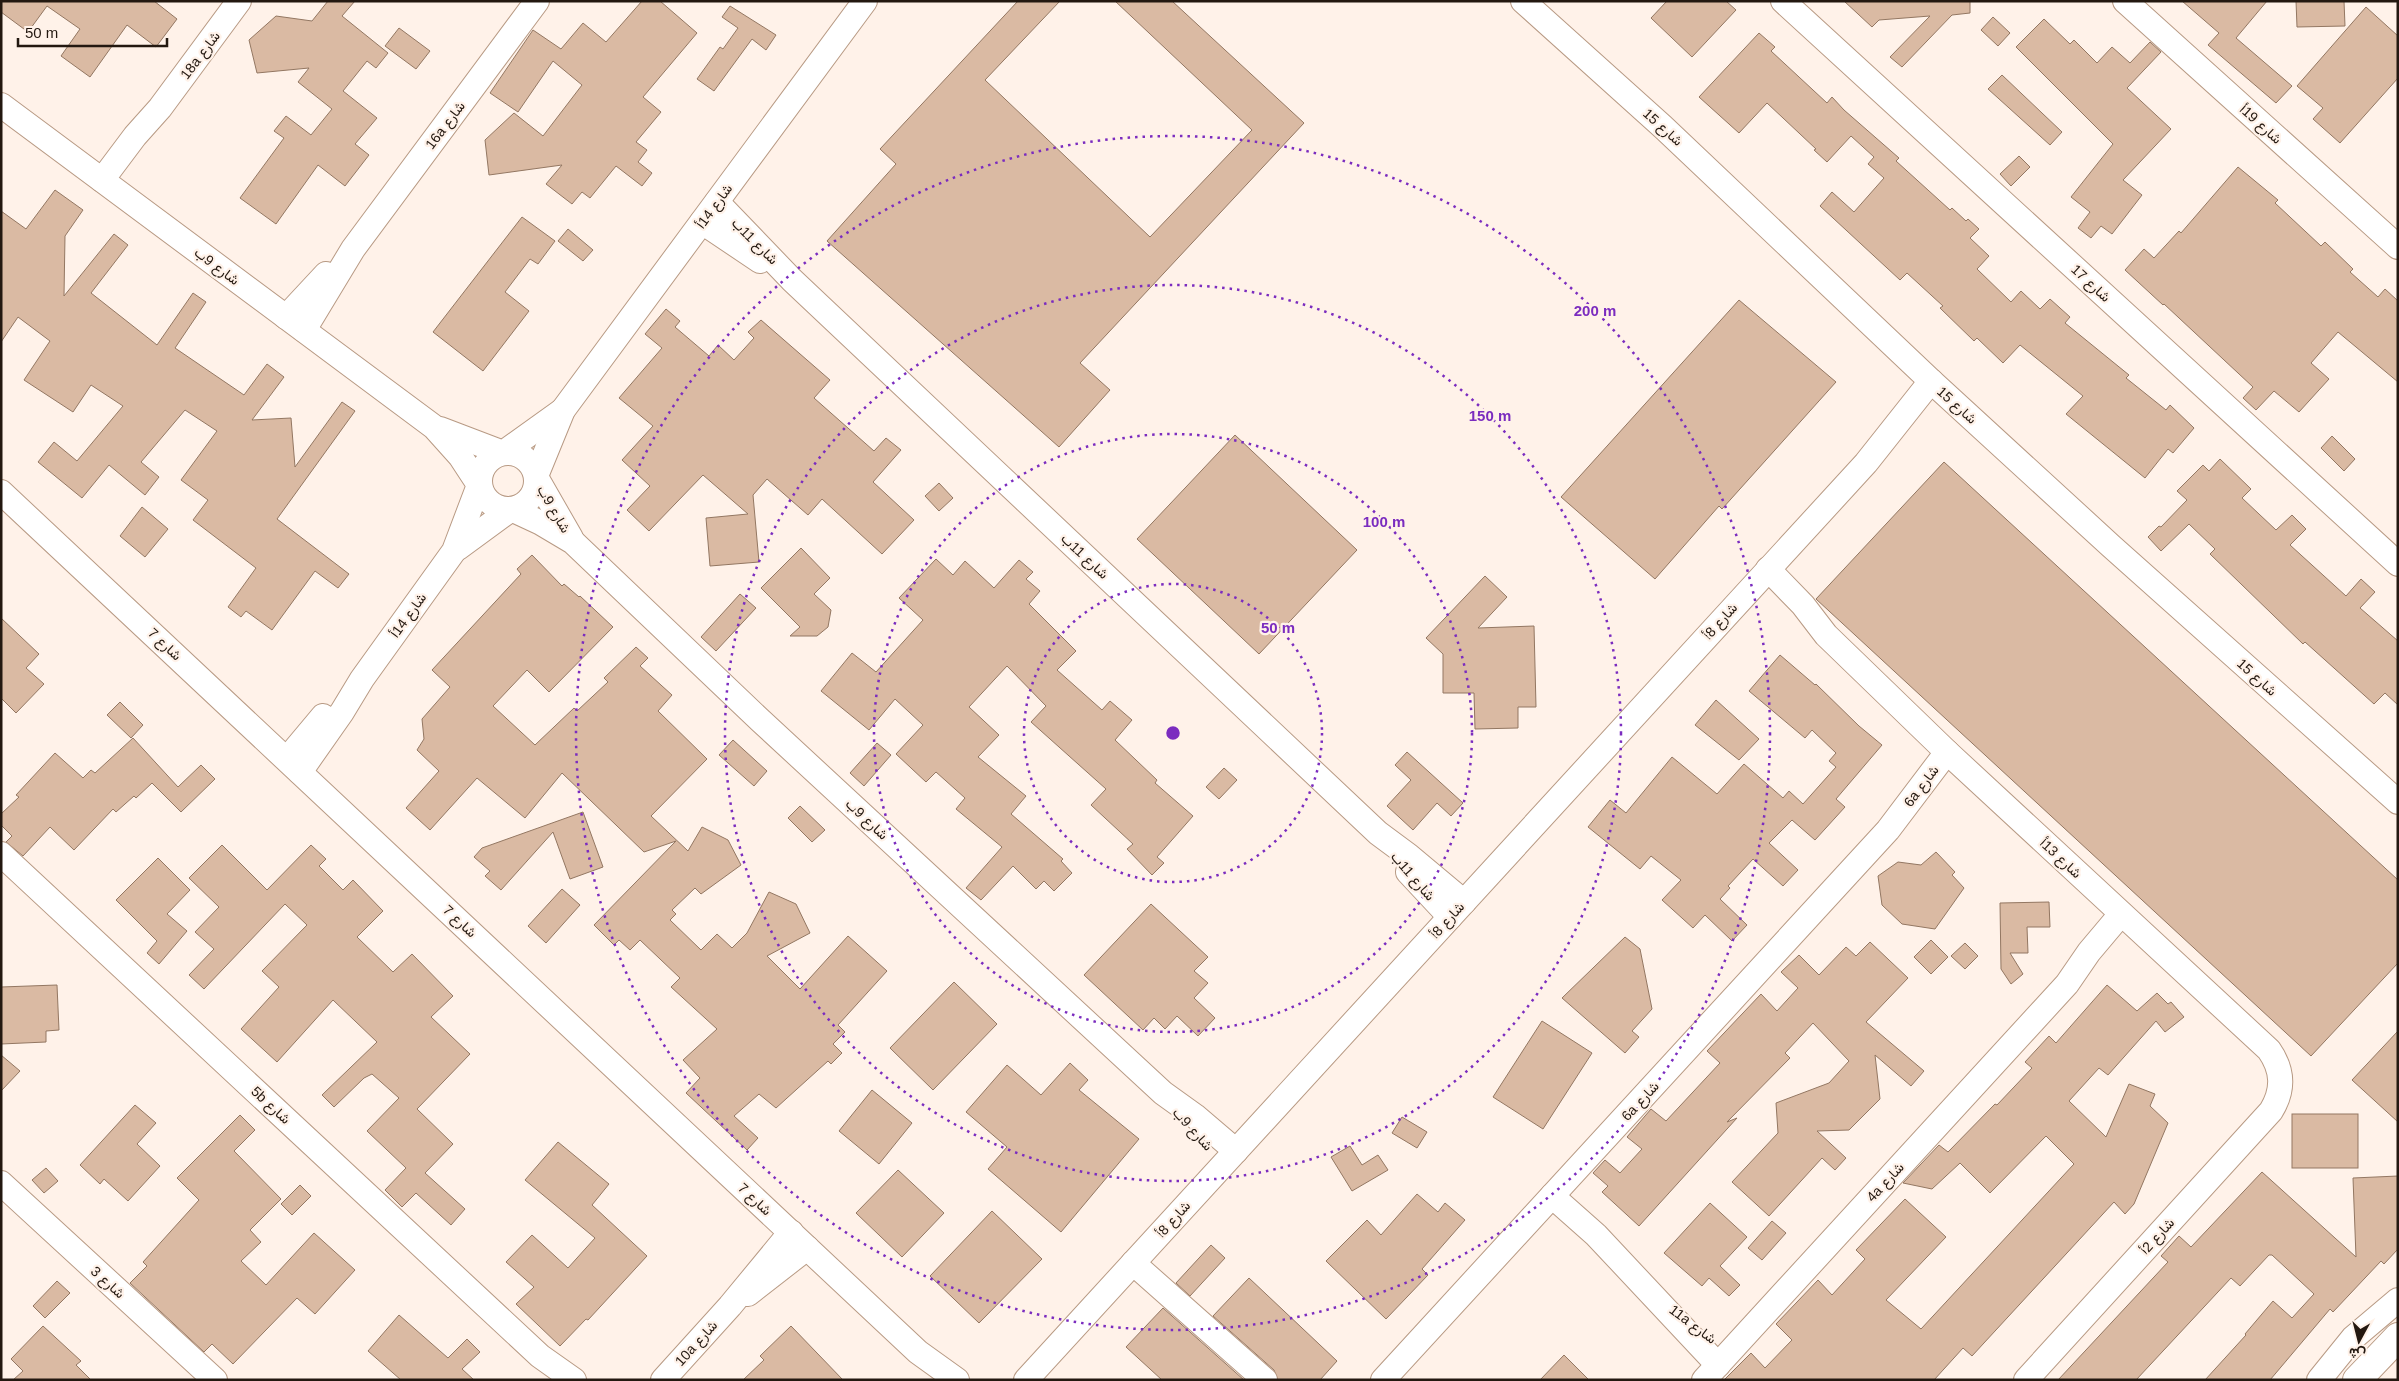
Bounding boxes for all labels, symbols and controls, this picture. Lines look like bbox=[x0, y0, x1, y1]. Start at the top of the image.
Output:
scale bar bbox=[18, 15, 166, 47]
text: 50 m bbox=[25, 24, 58, 41]
street label: 18a شارع bbox=[177, 28, 225, 84]
street label: 16a شارع bbox=[422, 98, 470, 154]
street label: شارع 19أ bbox=[2235, 101, 2285, 149]
street label: شارع 15 bbox=[1638, 105, 1686, 151]
street label: شارع 14أ bbox=[693, 181, 738, 233]
street label: شارع 11ب bbox=[726, 215, 781, 270]
street label: شارع 9ب bbox=[190, 244, 243, 290]
street label: شارع 17 bbox=[2066, 261, 2114, 307]
text: 200 m bbox=[1574, 302, 1616, 319]
street label: شارع 15 bbox=[1932, 383, 1980, 429]
text: 150 m bbox=[1469, 407, 1511, 424]
street label: شارع 9ب bbox=[531, 482, 574, 537]
text: 100 m bbox=[1363, 513, 1405, 530]
street label: شارع 11ب bbox=[1056, 530, 1112, 584]
street label: شارع 14أ bbox=[387, 590, 432, 642]
street label: شارع 8أ bbox=[1700, 600, 1743, 644]
text: 50 m bbox=[1261, 619, 1295, 636]
street label: شارع 7 bbox=[143, 625, 185, 666]
street label: شارع 15 bbox=[2232, 655, 2280, 701]
centre of rings bbox=[1164, 724, 1182, 742]
street label: 6a شارع bbox=[1900, 762, 1944, 812]
street label: شارع 9ب bbox=[840, 795, 892, 845]
street label: شارع 13أ bbox=[2035, 835, 2085, 883]
street label: شارع 11ب bbox=[1385, 849, 1438, 905]
street label: شارع 8أ bbox=[1427, 899, 1470, 943]
street label: شارع 7 bbox=[438, 902, 480, 943]
street label: 6a شارع bbox=[1618, 1078, 1664, 1126]
street label: 5b شارع bbox=[246, 1083, 294, 1129]
street label: شارع 9ب bbox=[1167, 1104, 1216, 1156]
street label: 4a شارع bbox=[1863, 1159, 1909, 1207]
street label: شارع 7 bbox=[733, 1180, 775, 1221]
street label: شارع 8أ bbox=[1153, 1198, 1196, 1242]
street label: شارع 2أ bbox=[2137, 1215, 2180, 1259]
street label: شارع 3 bbox=[86, 1263, 128, 1304]
street label: 11a شارع bbox=[1665, 1301, 1720, 1349]
north arrow bbox=[2334, 1316, 2384, 1366]
street label: 10a شارع bbox=[672, 1317, 723, 1371]
text: ش bbox=[2348, 1344, 2367, 1363]

